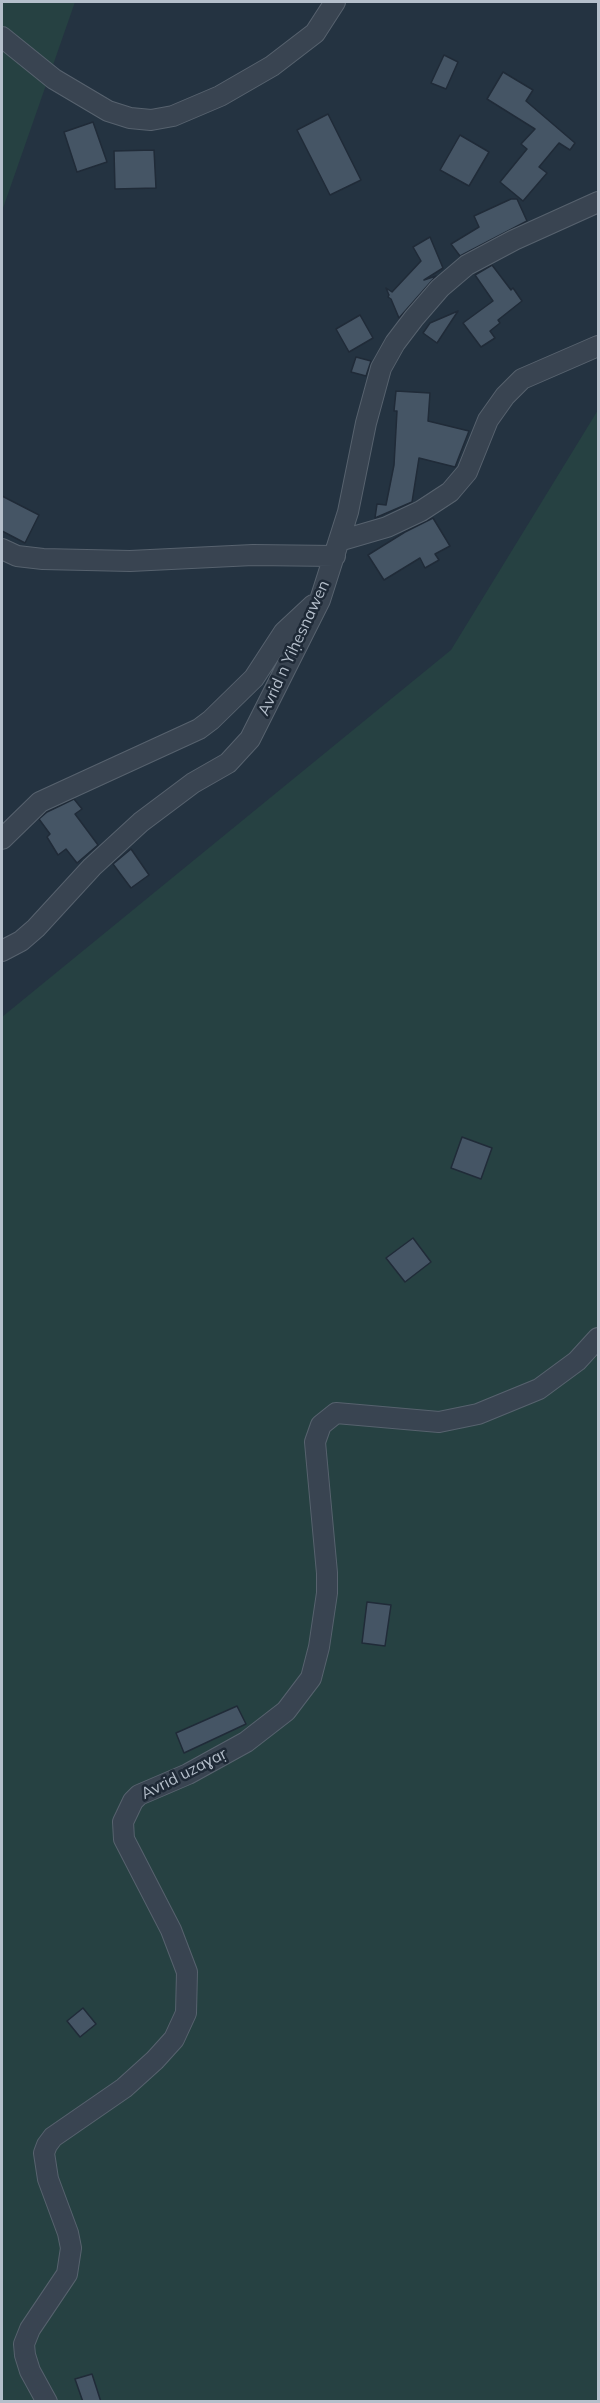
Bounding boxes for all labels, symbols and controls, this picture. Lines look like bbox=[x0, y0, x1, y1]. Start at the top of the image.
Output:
street label: Avrid n Yiḥesnawen bbox=[254, 577, 334, 719]
street label: Avrid uzaɣaṛ bbox=[138, 1744, 230, 1804]

